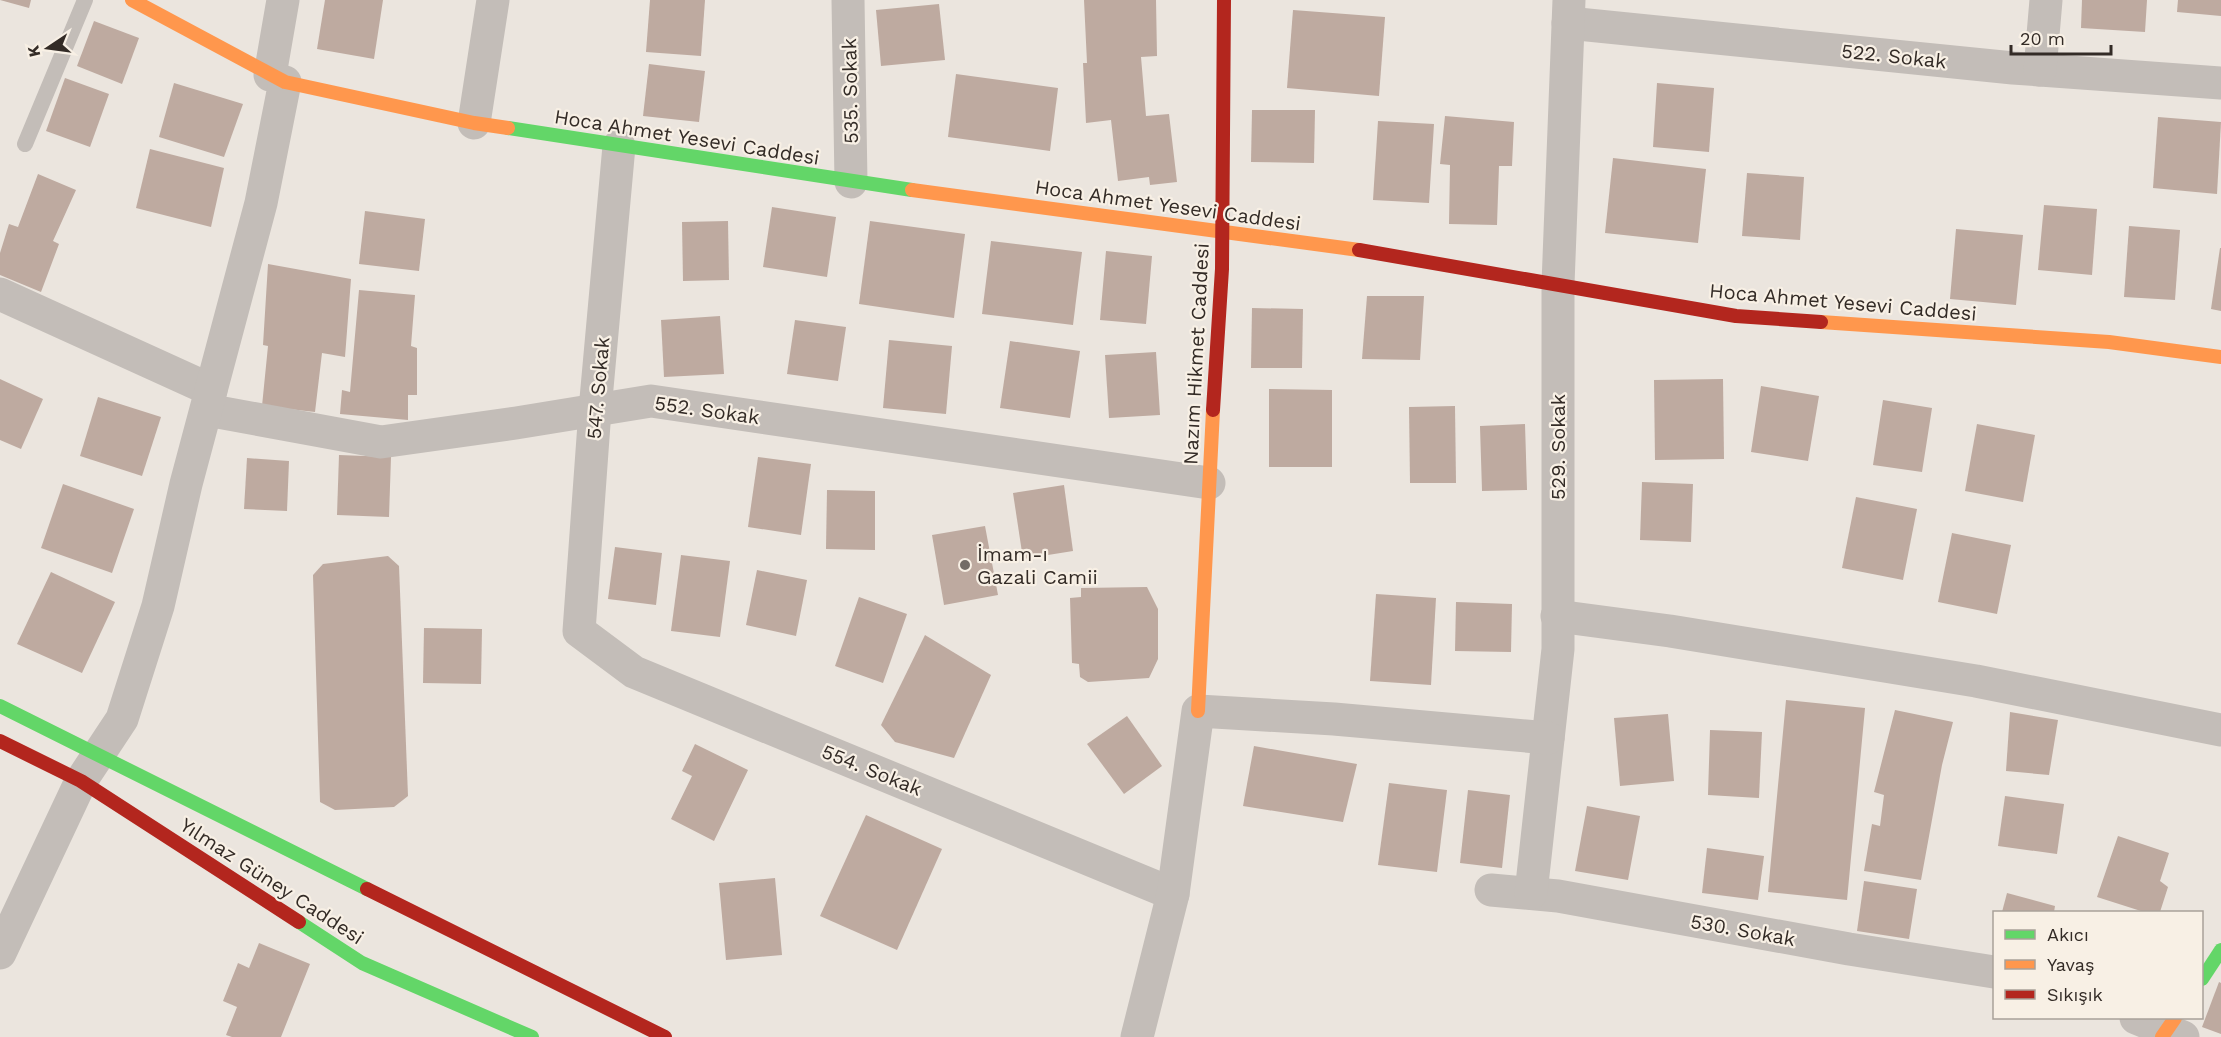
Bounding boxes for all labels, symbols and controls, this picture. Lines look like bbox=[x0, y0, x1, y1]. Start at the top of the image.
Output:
north arrow bbox=[18, 18, 78, 78]
scale bar bbox=[2011, 18, 2112, 56]
text: 20 m bbox=[2020, 28, 2065, 49]
street label: 535. Sokak bbox=[837, 38, 863, 144]
street label: 522. Sokak bbox=[1840, 39, 1948, 73]
text: K bbox=[23, 44, 44, 59]
street label: Hoca Ahmet Yesevi Caddesi bbox=[553, 104, 821, 170]
street label: Hoca Ahmet Yesevi Caddesi bbox=[1034, 174, 1302, 236]
street label: Nazım Hikmet Caddesi bbox=[1178, 242, 1214, 466]
street label: Hoca Ahmet Yesevi Caddesi bbox=[1708, 278, 1978, 326]
street label: 547. Sokak bbox=[582, 336, 614, 440]
street label: 552. Sokak bbox=[653, 391, 761, 429]
street label: 529. Sokak bbox=[1546, 394, 1570, 500]
place label: İmam-ı Gazali Camii bbox=[977, 542, 1098, 589]
marker: İmam-ı Gazali Camii bbox=[958, 558, 972, 572]
street label: 554. Sokak bbox=[818, 739, 926, 801]
street label: Yılmaz Güney Caddesi bbox=[176, 813, 368, 949]
street label: 530. Sokak bbox=[1689, 909, 1797, 951]
legend bbox=[1993, 911, 2203, 1019]
text: Akıcı bbox=[2047, 924, 2089, 945]
text: Yavaş bbox=[2047, 954, 2094, 975]
text: Sıkışık bbox=[2047, 984, 2103, 1005]

